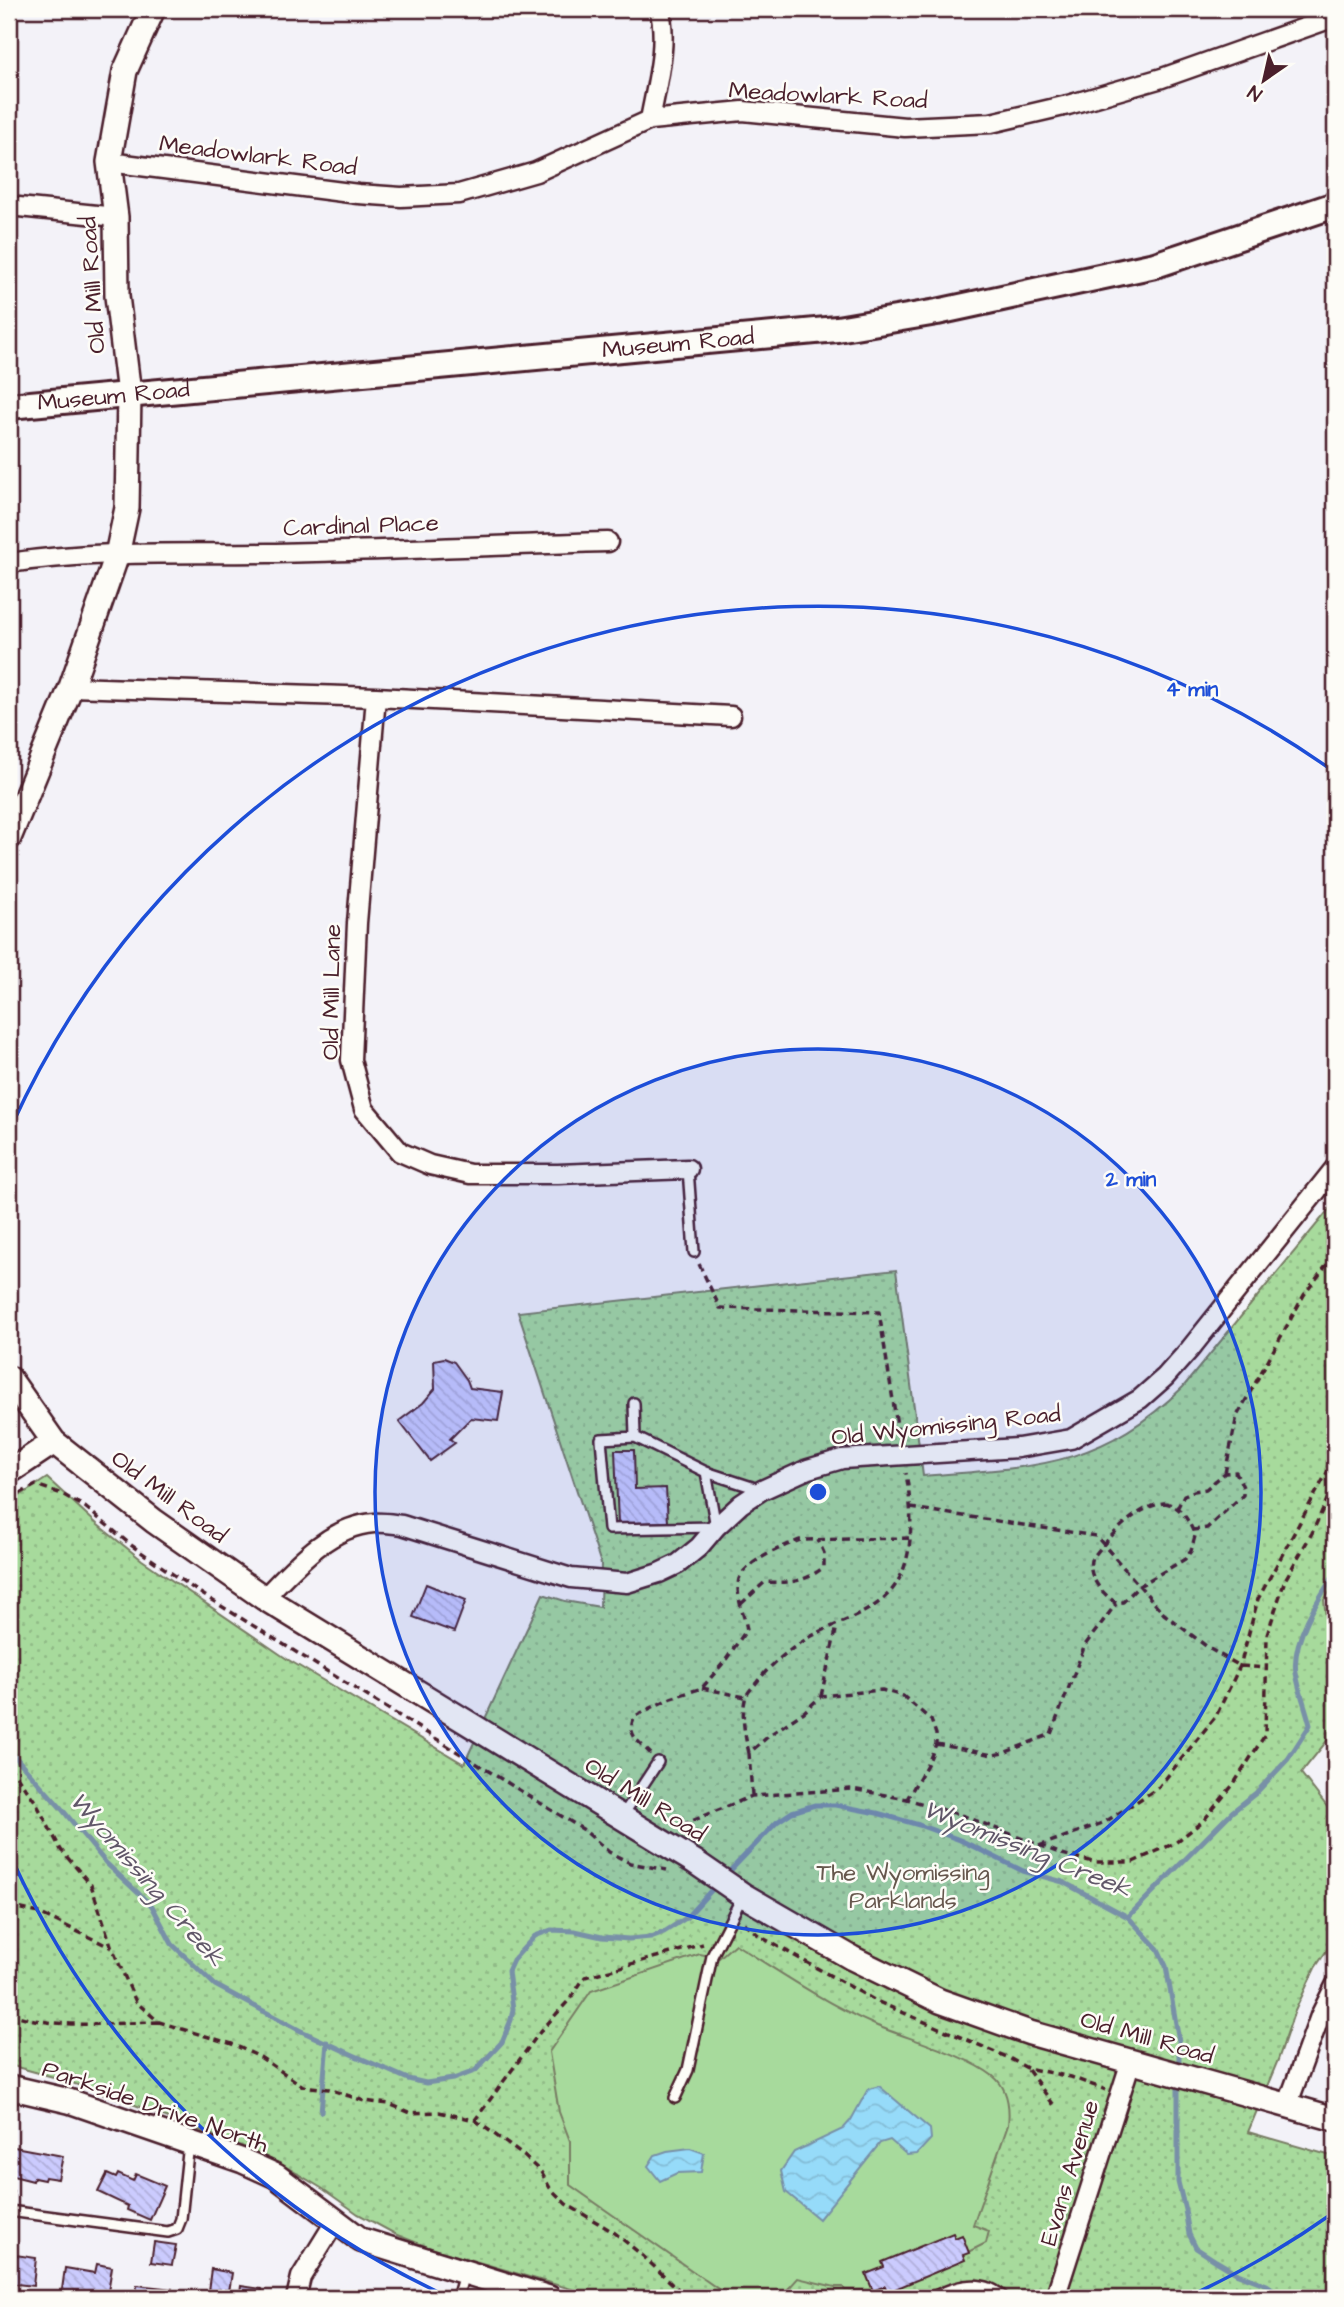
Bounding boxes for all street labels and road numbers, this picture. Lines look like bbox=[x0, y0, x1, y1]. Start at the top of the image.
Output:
street label: Meadowlark Road bbox=[728, 74, 928, 118]
street label: Meadowlark Road bbox=[157, 127, 359, 185]
street label: Old Mill Road bbox=[71, 215, 115, 355]
street label: Museum Road bbox=[601, 320, 756, 368]
street label: Museum Road bbox=[36, 372, 191, 420]
street label: Cardinal Place bbox=[283, 506, 439, 546]
street label: Old Mill Lane bbox=[314, 924, 350, 1060]
street label: Old Wyomissing Road bbox=[830, 1397, 1062, 1456]
street label: Old Mill Road bbox=[104, 1442, 234, 1552]
street label: Old Mill Road bbox=[578, 1749, 712, 1851]
street label: Old Mill Road bbox=[1076, 2003, 1218, 2073]
street label: Parkside Drive North bbox=[37, 2052, 273, 2162]
street label: Evans Avenue bbox=[1032, 2096, 1108, 2250]

